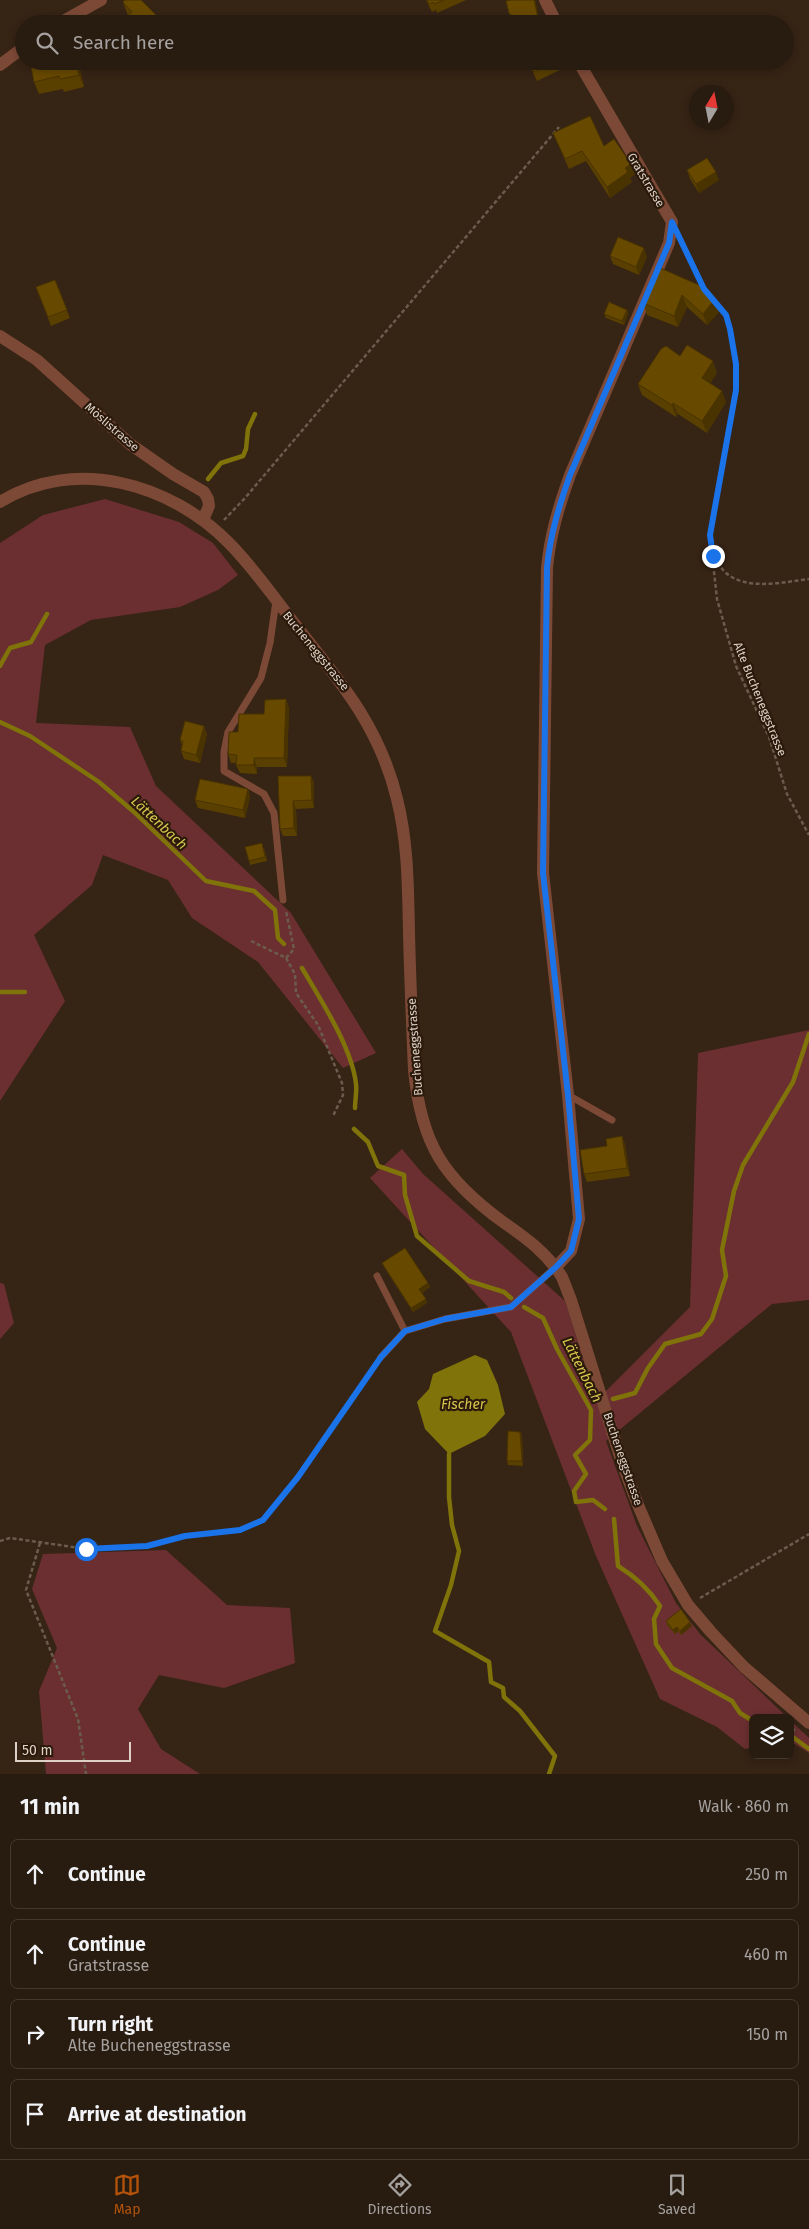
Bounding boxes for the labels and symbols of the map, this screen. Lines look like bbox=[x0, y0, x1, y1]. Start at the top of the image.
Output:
north arrow bbox=[689, 85, 734, 130]
street label: Gratstrasse bbox=[624, 150, 668, 210]
street label: Möslistrasse bbox=[82, 400, 142, 454]
route end bbox=[702, 545, 725, 568]
street label: Bucheneggstrasse bbox=[280, 609, 352, 693]
street label: Alte Bucheneggstrasse bbox=[731, 640, 789, 758]
water label: Lättenbach bbox=[127, 793, 191, 853]
street label: Bucheneggstrasse bbox=[405, 998, 425, 1096]
water label: Lättenbach bbox=[558, 1335, 606, 1405]
water label: Fischer bbox=[441, 1396, 486, 1413]
street label: Bucheneggstrasse bbox=[600, 1411, 646, 1507]
route start bbox=[75, 1538, 98, 1561]
scale bar bbox=[15, 1739, 131, 1762]

